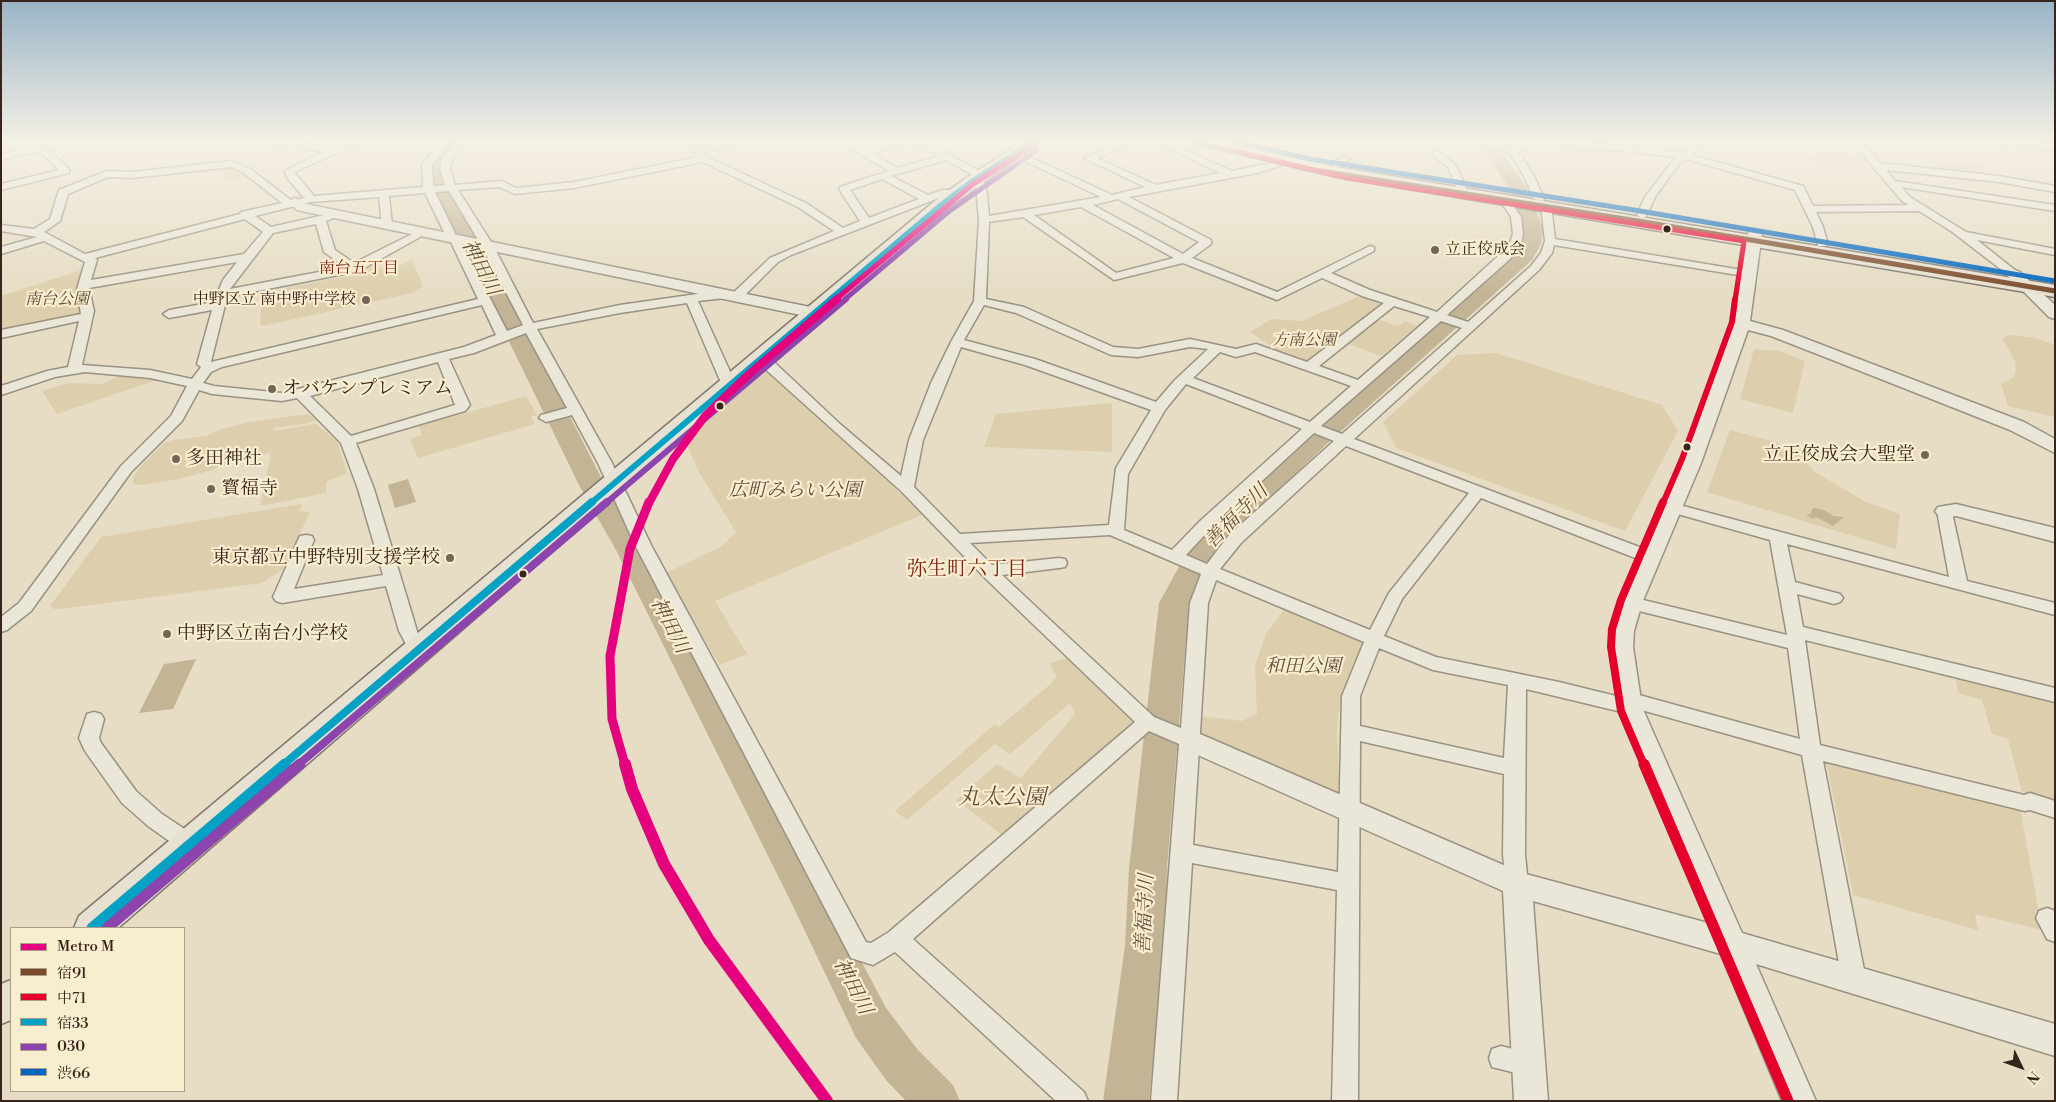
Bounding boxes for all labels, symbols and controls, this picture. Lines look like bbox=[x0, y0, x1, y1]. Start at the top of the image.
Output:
unlabelled marker bbox=[1662, 224, 1672, 234]
water label: 神田川 bbox=[456, 236, 504, 300]
place label: 立正佼成会 bbox=[1445, 240, 1525, 260]
marker: 立正佼成会 bbox=[1429, 244, 1441, 256]
district label: 南台五丁目 bbox=[319, 259, 399, 279]
park label: 南台公園 bbox=[25, 290, 89, 310]
place label: 中野区立 南中野中学校 bbox=[193, 290, 356, 310]
marker: 中野区立 南中野中学校 bbox=[360, 294, 372, 306]
park label: 方南公園 bbox=[1272, 331, 1336, 351]
place label: オバケンプレミアム bbox=[282, 378, 453, 400]
marker: オバケンプレミアム bbox=[266, 383, 278, 395]
unlabelled marker bbox=[715, 401, 725, 411]
unlabelled marker bbox=[1682, 442, 1692, 452]
place label: 立正佼成会大聖堂 bbox=[1763, 444, 1915, 466]
place label: 多田神社 bbox=[186, 448, 262, 470]
marker: 立正佼成会大聖堂 bbox=[1919, 449, 1931, 461]
marker: 多田神社 bbox=[170, 453, 182, 465]
place label: 寳福寺 bbox=[221, 478, 278, 500]
park label: 広町みらい公園 bbox=[729, 480, 861, 502]
water label: 善福寺川 bbox=[1200, 480, 1274, 554]
marker: 寳福寺 bbox=[205, 483, 217, 495]
place label: 東京都立中野特別支援学校 bbox=[212, 547, 440, 569]
marker: 東京都立中野特別支援学校 bbox=[444, 552, 456, 564]
district label: 弥生町六丁目 bbox=[907, 558, 1027, 582]
unlabelled marker bbox=[518, 569, 528, 579]
water label: 神田川 bbox=[645, 594, 693, 658]
place label: 中野区立南台小学校 bbox=[177, 623, 348, 645]
marker: 中野区立南台小学校 bbox=[161, 628, 173, 640]
park label: 和田公園 bbox=[1265, 656, 1341, 678]
park label: 丸太公園 bbox=[958, 786, 1046, 812]
water label: 善福寺川 bbox=[1132, 873, 1160, 955]
legend bbox=[10, 927, 185, 1092]
text: Metro M bbox=[57, 937, 114, 956]
water label: 神田川 bbox=[828, 955, 876, 1019]
text: 宿91 bbox=[57, 964, 87, 983]
text: 中71 bbox=[57, 989, 87, 1008]
text: 宿33 bbox=[57, 1014, 89, 1033]
text: 030 bbox=[57, 1037, 85, 1056]
north arrow bbox=[1996, 1042, 2046, 1092]
text: 渋66 bbox=[57, 1064, 90, 1083]
text: N bbox=[2022, 1067, 2043, 1087]

